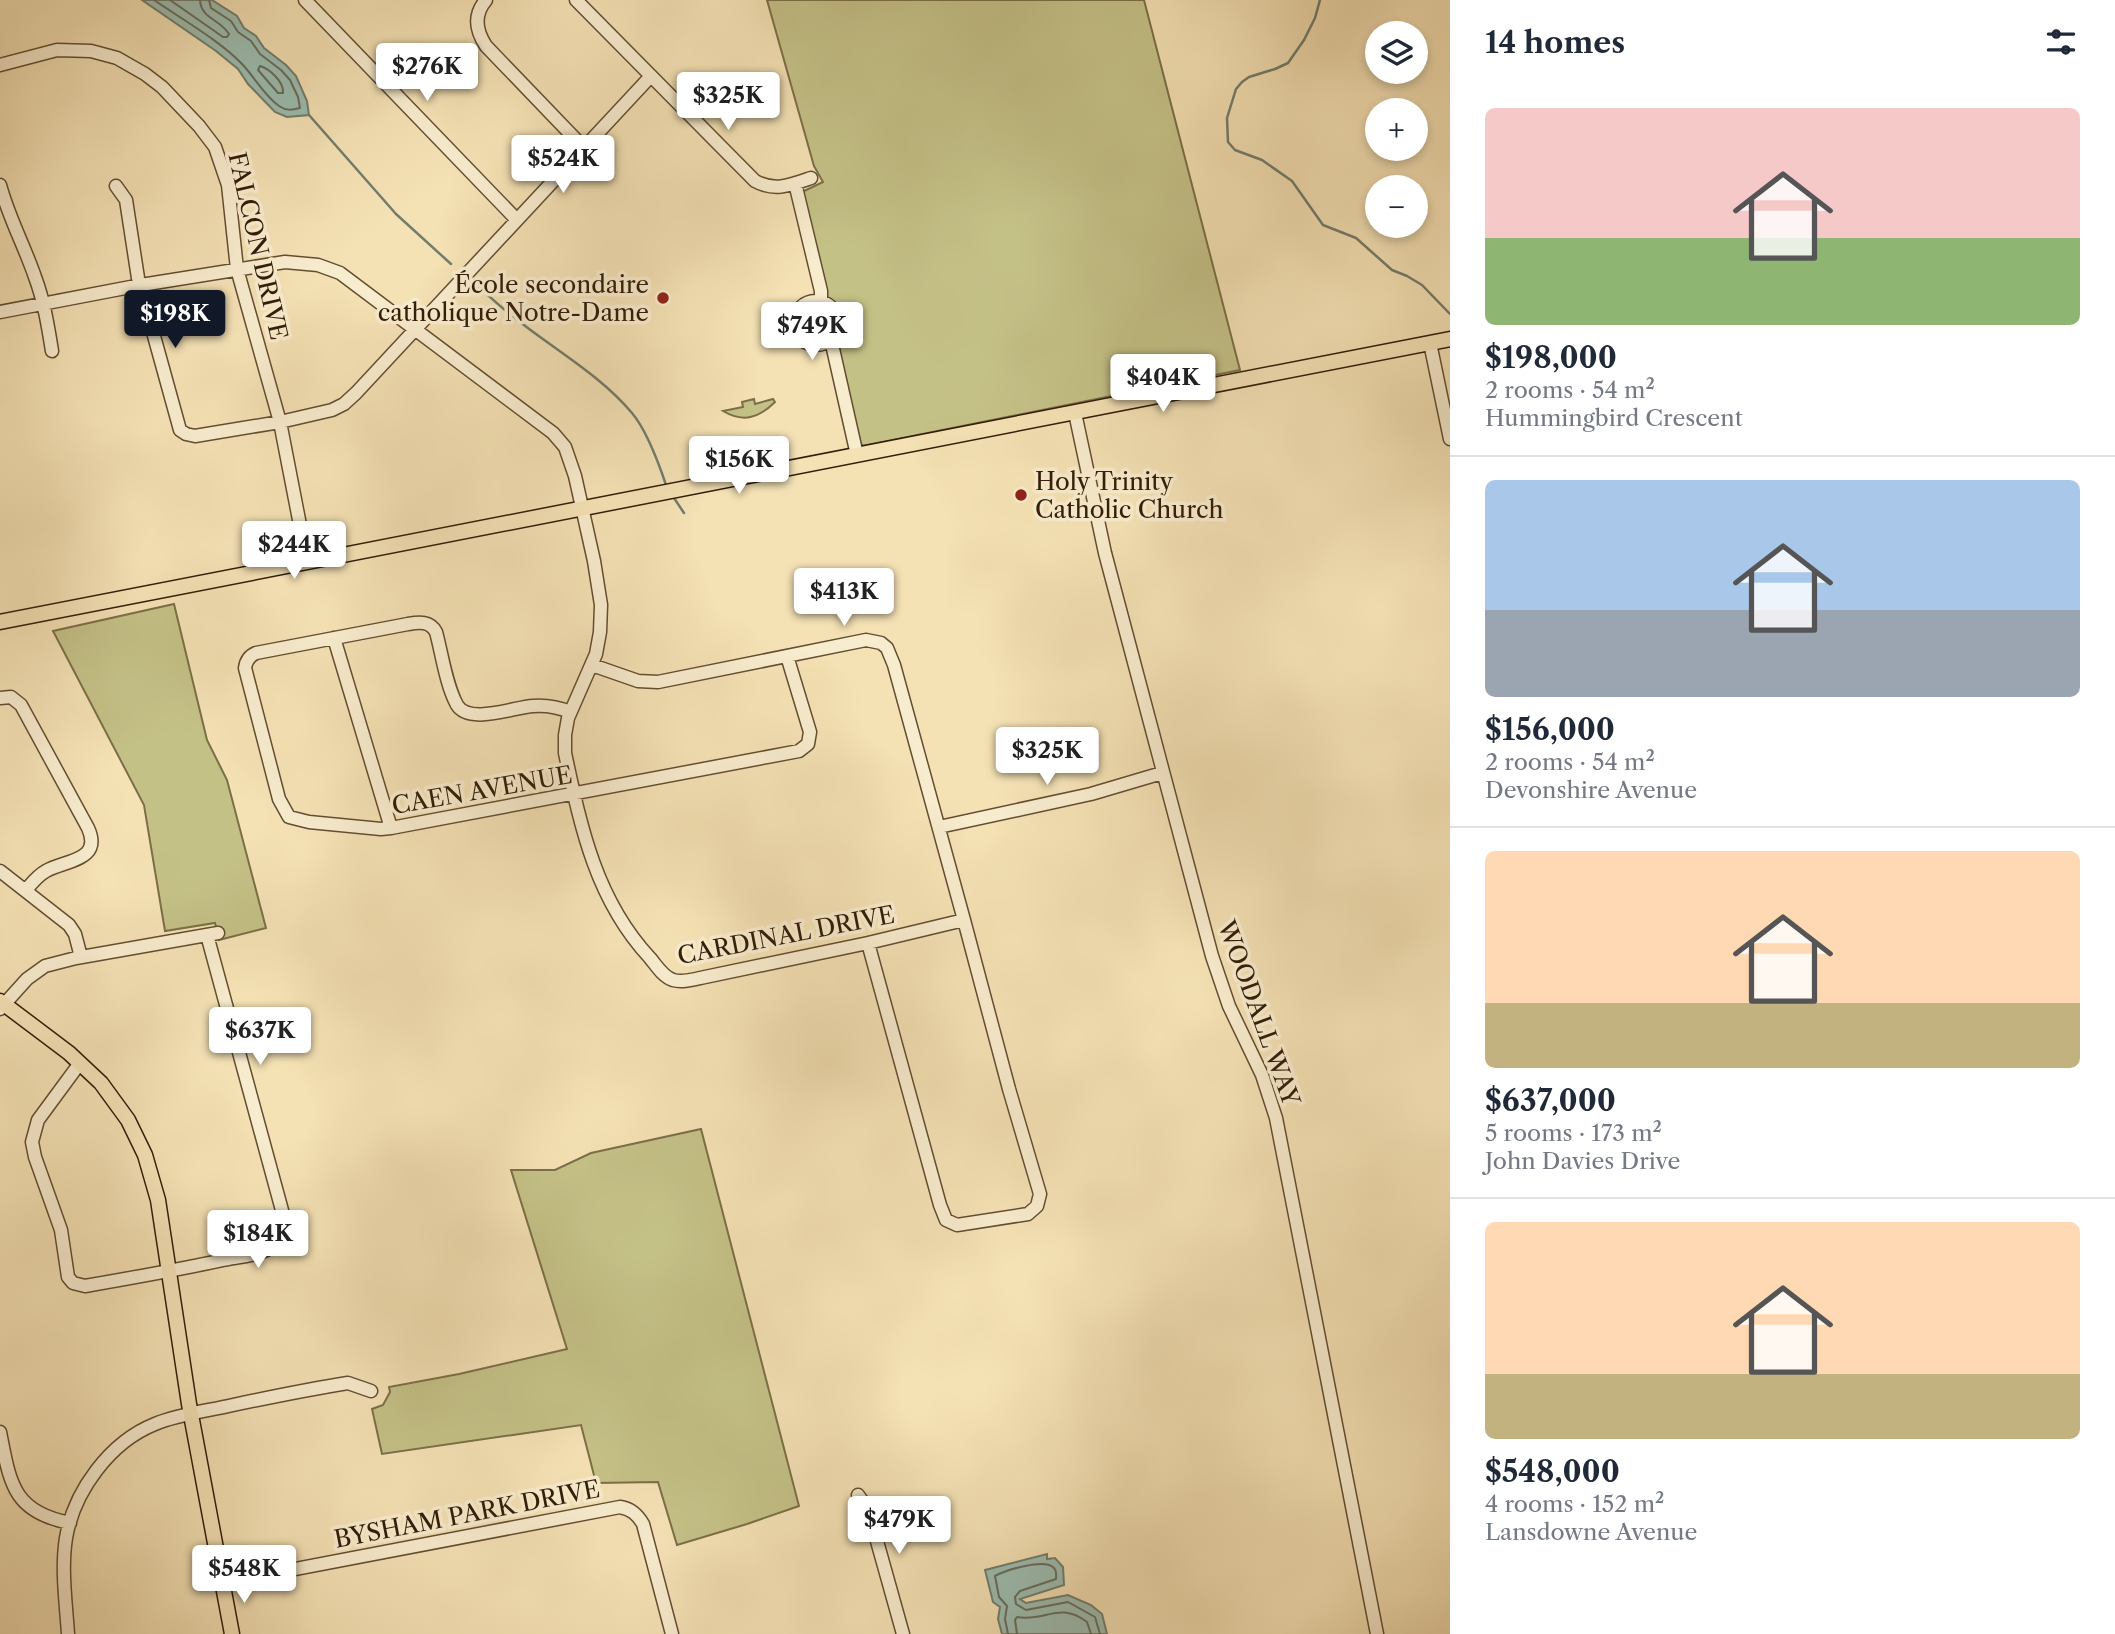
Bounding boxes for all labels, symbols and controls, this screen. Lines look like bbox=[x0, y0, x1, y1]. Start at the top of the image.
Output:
map controls bbox=[1365, 21, 1428, 238]
button: layers bbox=[1365, 21, 1428, 84]
icon: filters bbox=[2042, 23, 2080, 61]
text: 14 homes bbox=[1485, 24, 1625, 61]
pin: $276K bbox=[378, 43, 476, 103]
text: $276K bbox=[392, 52, 462, 80]
pin: $325K bbox=[679, 72, 777, 132]
text: $325K bbox=[693, 81, 763, 109]
button: + bbox=[1365, 98, 1428, 161]
pin: $524K bbox=[514, 136, 612, 195]
text: $524K bbox=[527, 144, 599, 172]
street label: FALCON DRIVE bbox=[222, 149, 294, 343]
icon: home bbox=[1720, 153, 1846, 279]
button: − bbox=[1365, 175, 1428, 238]
place label: École secondaire catholique Notre-Dame bbox=[378, 270, 649, 327]
pin: $198K bbox=[126, 290, 224, 350]
marker: École secondaire catholique Notre-Dame bbox=[655, 290, 671, 306]
text: $198K bbox=[140, 299, 210, 327]
pin: $749K bbox=[763, 302, 861, 362]
text: $749K bbox=[777, 311, 847, 339]
text: $198,000 bbox=[1485, 339, 1617, 376]
pin: $404K bbox=[1114, 354, 1212, 414]
text: $404K bbox=[1126, 363, 1200, 391]
text: 2 rooms · 54 m² bbox=[1485, 376, 1655, 404]
text: Hummingbird Crescent bbox=[1485, 404, 1743, 432]
pin: $156K bbox=[690, 436, 788, 496]
text: $156K bbox=[705, 445, 773, 473]
place label: Holy Trinity Catholic Church bbox=[1035, 467, 1224, 524]
marker: Holy Trinity Catholic Church bbox=[1013, 487, 1029, 503]
pin: $244K bbox=[245, 522, 343, 581]
icon: home bbox=[1720, 525, 1846, 651]
text: $244K bbox=[258, 530, 330, 558]
pin: $413K bbox=[795, 568, 893, 628]
text: $413K bbox=[810, 577, 878, 605]
text: $156,000 bbox=[1485, 711, 1615, 748]
pin: $325K bbox=[998, 728, 1096, 787]
text: $325K bbox=[1012, 736, 1082, 764]
text: 2 rooms · 54 m² bbox=[1485, 748, 1655, 776]
street label: CAEN AVENUE bbox=[390, 760, 574, 820]
text: Devonshire Avenue bbox=[1485, 776, 1697, 804]
icon: home bbox=[1720, 896, 1846, 1022]
street label: CARDINAL DRIVE bbox=[675, 900, 897, 970]
street label: WOODALL WAY bbox=[1212, 915, 1306, 1111]
pin: $637K bbox=[211, 1007, 309, 1067]
text: $637K bbox=[225, 1016, 295, 1044]
text: $637,000 bbox=[1485, 1082, 1616, 1119]
text: 5 rooms · 173 m² bbox=[1485, 1119, 1662, 1147]
text: John Davies Drive bbox=[1485, 1147, 1680, 1175]
pin: $184K bbox=[209, 1210, 307, 1270]
text: $184K bbox=[223, 1219, 293, 1247]
icon: home bbox=[1720, 1267, 1846, 1393]
text: $548,000 bbox=[1485, 1453, 1620, 1490]
street label: BYSHAM PARK DRIVE bbox=[332, 1474, 602, 1554]
text: 4 rooms · 152 m² bbox=[1485, 1490, 1665, 1518]
pin: $479K bbox=[850, 1496, 948, 1556]
text: $479K bbox=[864, 1505, 934, 1533]
text: Lansdowne Avenue bbox=[1485, 1518, 1697, 1546]
pin: $548K bbox=[195, 1546, 293, 1605]
text: $548K bbox=[208, 1554, 280, 1582]

